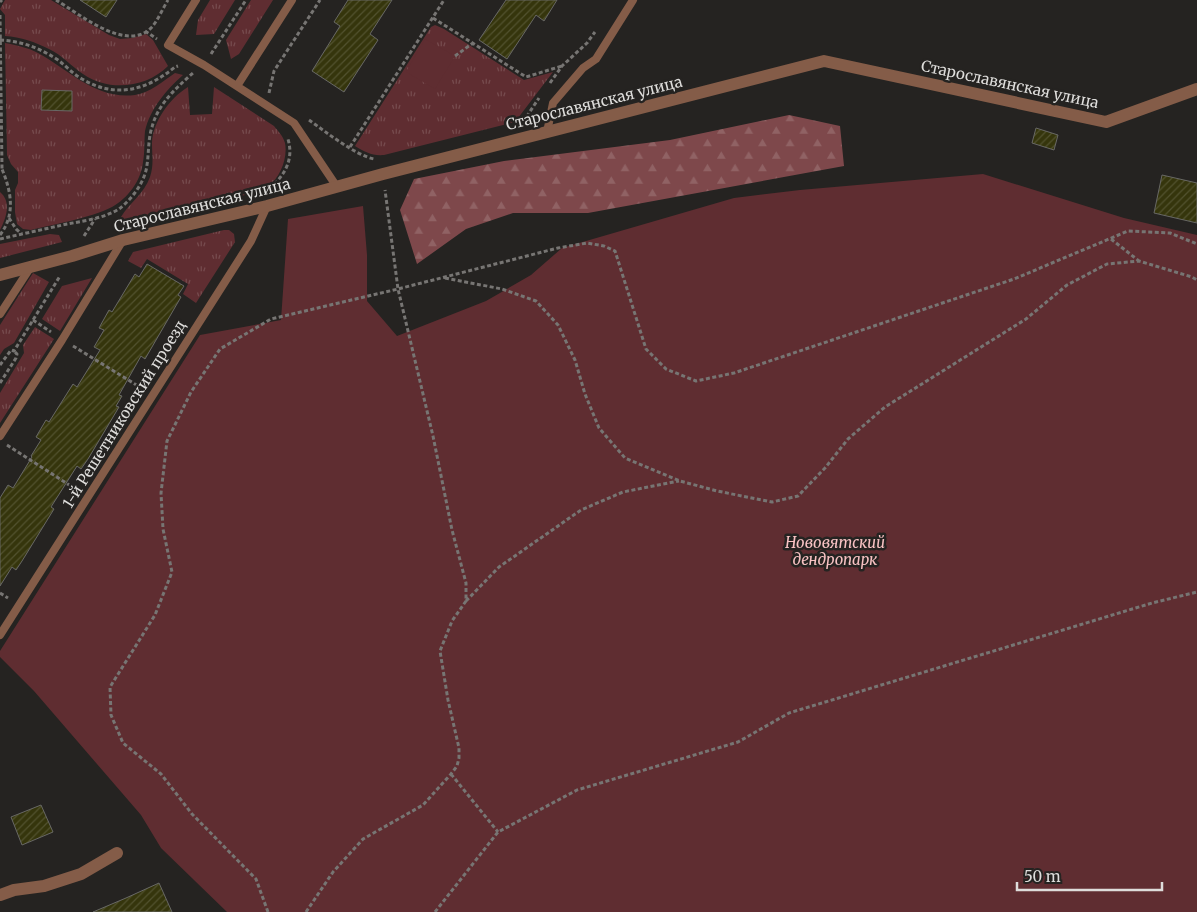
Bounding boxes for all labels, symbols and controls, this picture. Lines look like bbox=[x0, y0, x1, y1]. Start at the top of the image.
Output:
street label: Старославянская улица bbox=[919, 56, 1101, 112]
street label: Старославянская улица bbox=[504, 72, 684, 134]
street label: Старославянская улица bbox=[112, 174, 292, 236]
street label: 1-й Решетниковский проезд bbox=[58, 317, 190, 511]
park label: Нововятский дендропарк bbox=[785, 533, 885, 569]
scale bar bbox=[1017, 860, 1162, 892]
text: 50 m bbox=[1024, 867, 1061, 886]

